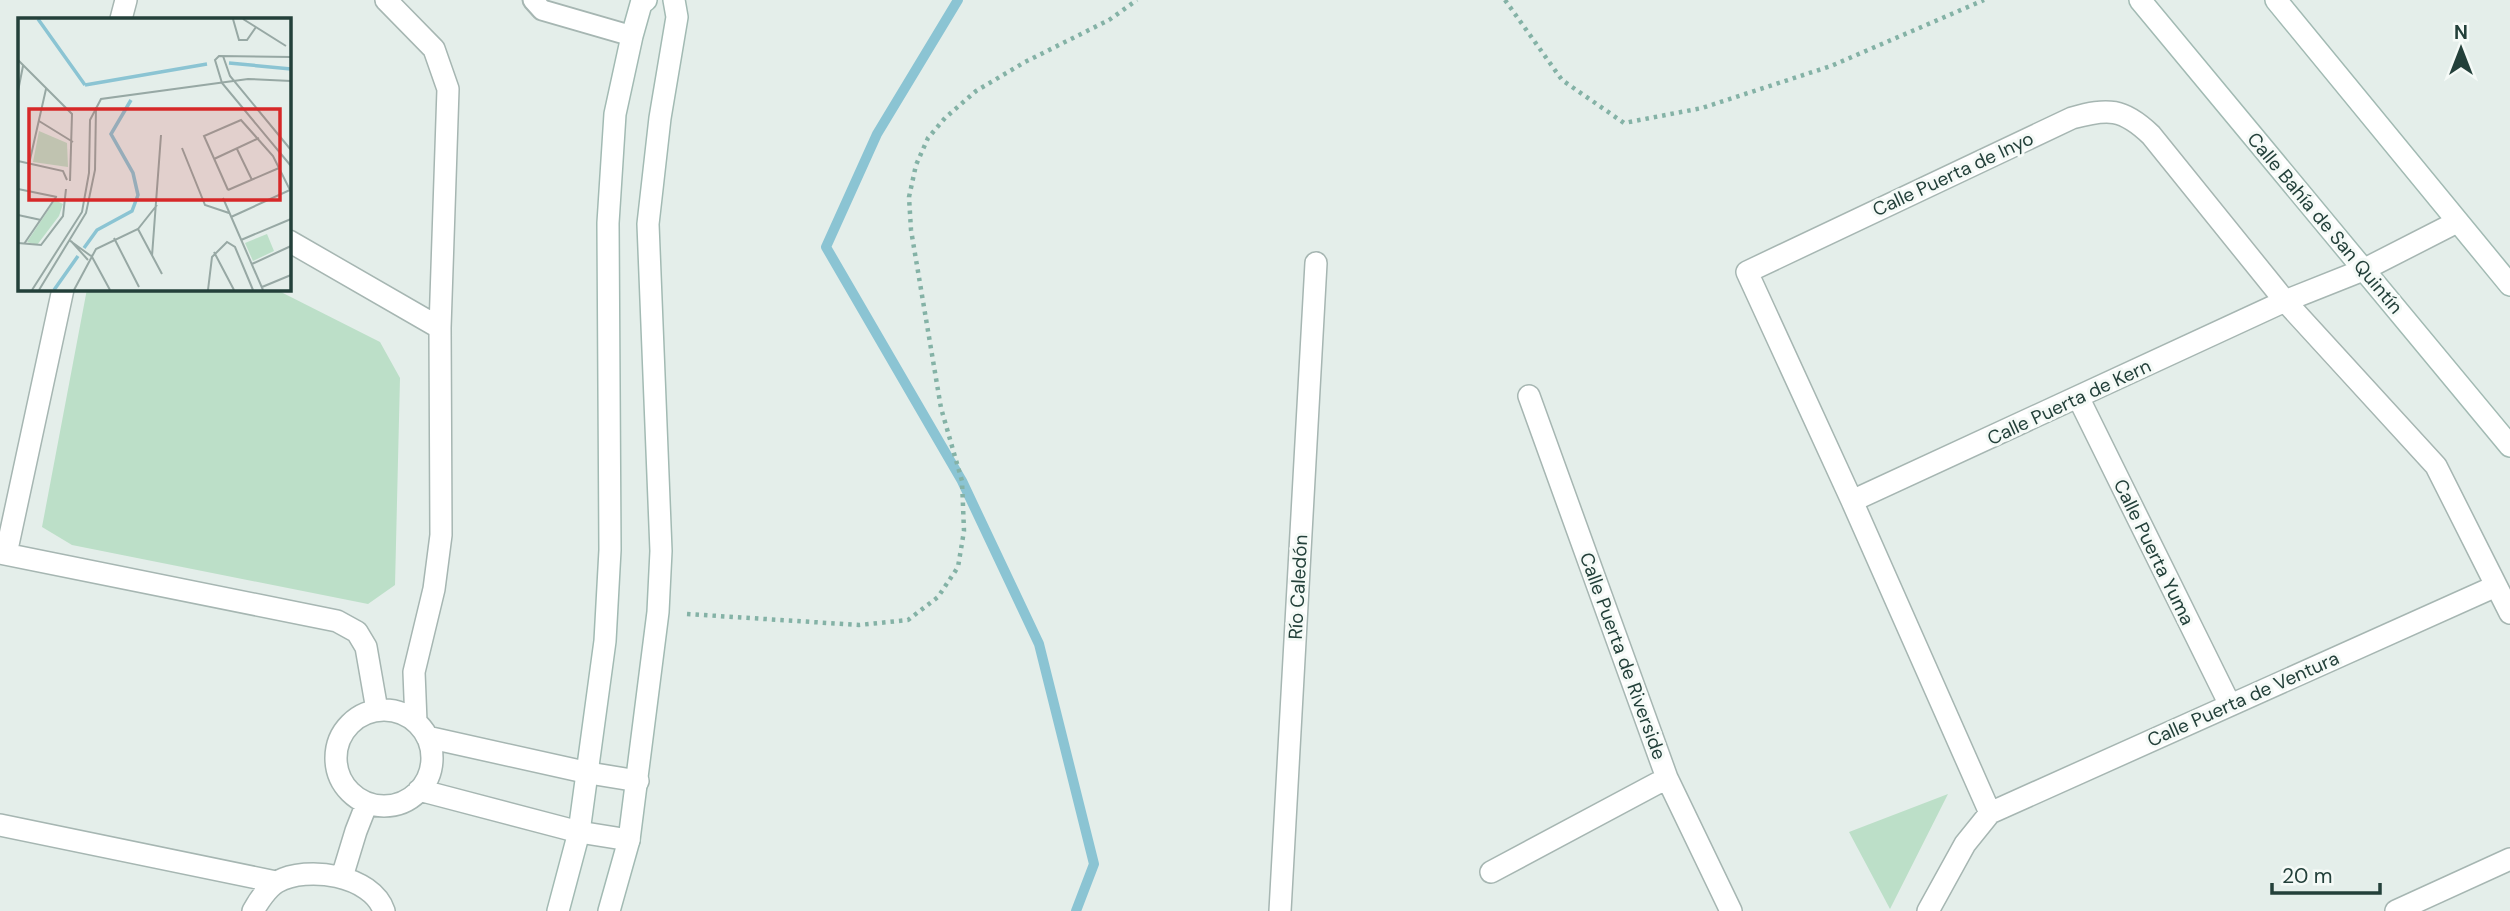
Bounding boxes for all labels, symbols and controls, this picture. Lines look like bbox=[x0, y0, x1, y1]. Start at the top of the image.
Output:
north arrow bbox=[2426, 14, 2496, 84]
inset map bbox=[18, 18, 290, 290]
text: N bbox=[2454, 20, 2468, 45]
street label: Calle Puerta de Inyo bbox=[1869, 126, 2037, 222]
street label: Calle Bahía de San Quintín bbox=[2242, 127, 2408, 319]
street label: Calle Puerta de Kern bbox=[1983, 353, 2155, 451]
street label: Calle Puerta Yuma bbox=[2108, 475, 2200, 629]
street label: Río Caledón bbox=[1283, 534, 1313, 640]
street label: Calle Puerta de Riverside bbox=[1574, 549, 1672, 763]
street label: Calle Puerta de Ventura bbox=[2143, 645, 2343, 753]
scale bar bbox=[2272, 852, 2380, 896]
text: 20 m bbox=[2282, 862, 2333, 890]

